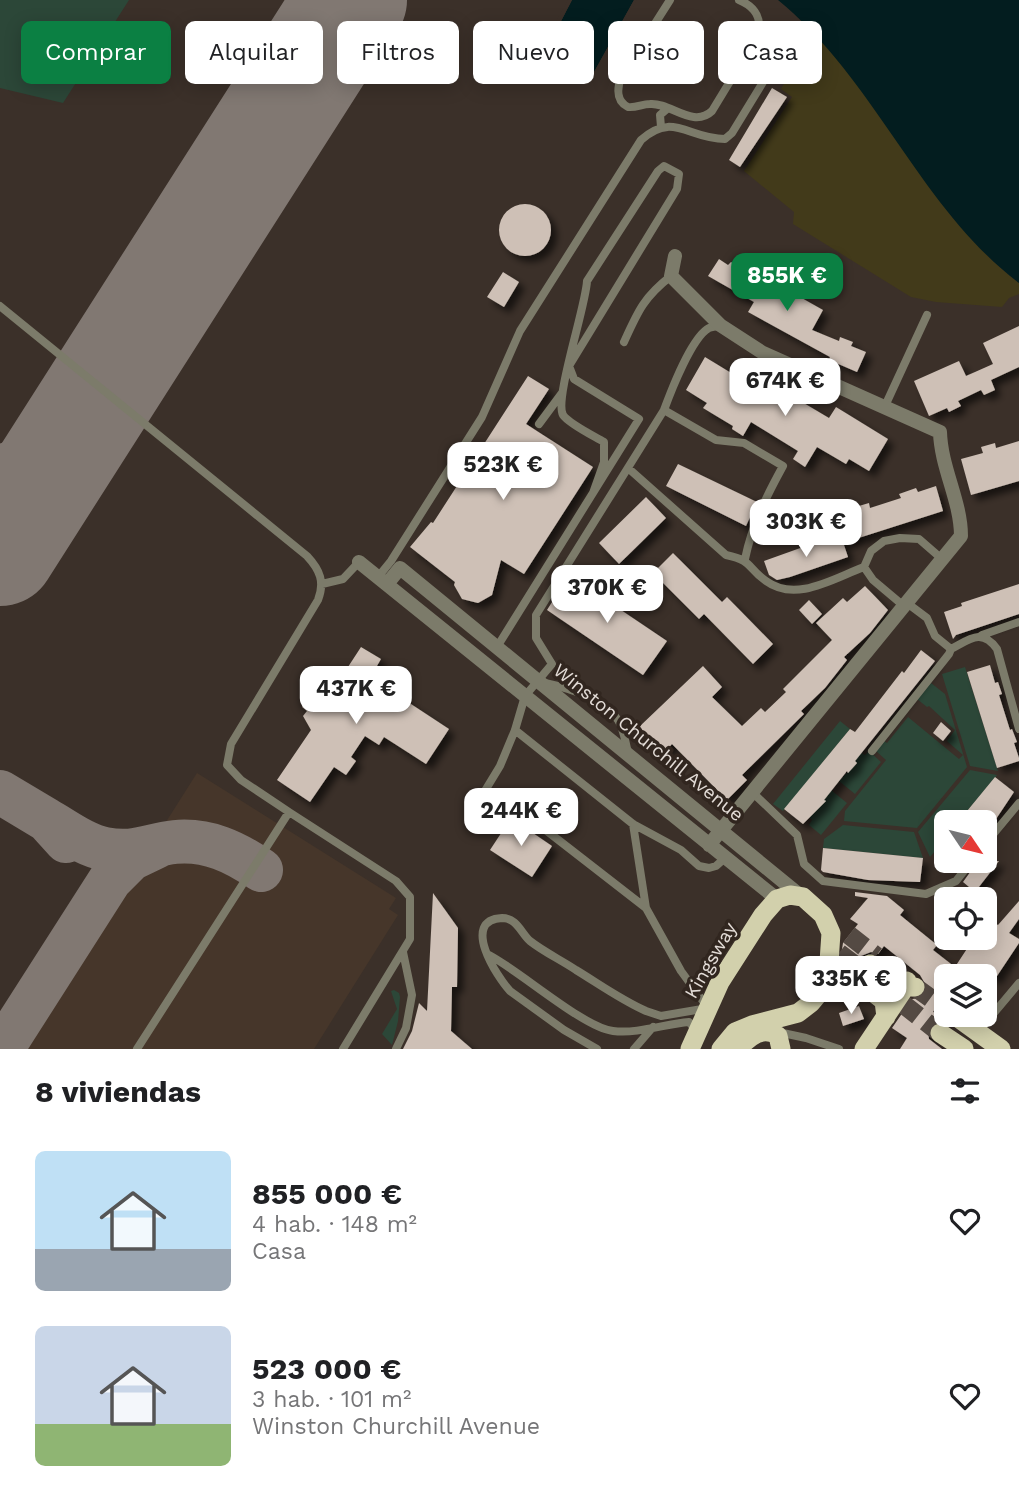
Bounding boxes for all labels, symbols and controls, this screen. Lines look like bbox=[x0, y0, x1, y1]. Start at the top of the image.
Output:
chip: Comprar bbox=[21, 21, 171, 84]
chip: Alquilar bbox=[185, 21, 323, 84]
chip: Filtros bbox=[337, 21, 459, 84]
chip: Nuevo bbox=[473, 21, 594, 84]
chip: Piso bbox=[608, 21, 704, 84]
chip: Casa bbox=[718, 21, 822, 84]
pin: 855K € bbox=[730, 254, 844, 313]
text: 855K € bbox=[747, 262, 827, 289]
pin: 674K € bbox=[728, 358, 842, 418]
text: 674K € bbox=[745, 367, 825, 394]
pin: 523K € bbox=[446, 442, 560, 502]
text: 523K € bbox=[463, 451, 543, 478]
pin: 303K € bbox=[749, 500, 863, 559]
text: 303K € bbox=[766, 508, 846, 535]
pin: 370K € bbox=[550, 566, 664, 625]
text: 370K € bbox=[567, 574, 647, 601]
street label: Winston Churchill Avenue bbox=[549, 659, 748, 826]
pin: 437K € bbox=[299, 666, 413, 726]
text: 437K € bbox=[316, 675, 396, 702]
pin: 244K € bbox=[464, 788, 578, 848]
text: 244K € bbox=[480, 797, 562, 824]
north arrow bbox=[934, 810, 998, 873]
map controls bbox=[934, 810, 997, 1027]
button: locate bbox=[934, 887, 997, 950]
street label: Kingsway bbox=[679, 918, 742, 1003]
pin: 335K € bbox=[794, 956, 908, 1016]
button: layers bbox=[934, 964, 997, 1027]
text: 335K € bbox=[811, 965, 891, 992]
icon: filters bbox=[946, 1072, 984, 1110]
text: 8 viviendas bbox=[35, 1074, 201, 1109]
text: 855 000 € bbox=[252, 1176, 402, 1211]
icon: home bbox=[91, 1179, 175, 1263]
icon: heart bbox=[946, 1202, 984, 1240]
text: 4 hab. · 148 m² bbox=[252, 1211, 417, 1238]
text: Casa bbox=[252, 1238, 306, 1265]
text: 523 000 € bbox=[252, 1351, 401, 1386]
icon: home bbox=[91, 1354, 175, 1438]
icon: heart bbox=[946, 1377, 984, 1415]
text: 3 hab. · 101 m² bbox=[252, 1386, 411, 1413]
text: Winston Churchill Avenue bbox=[252, 1413, 540, 1440]

